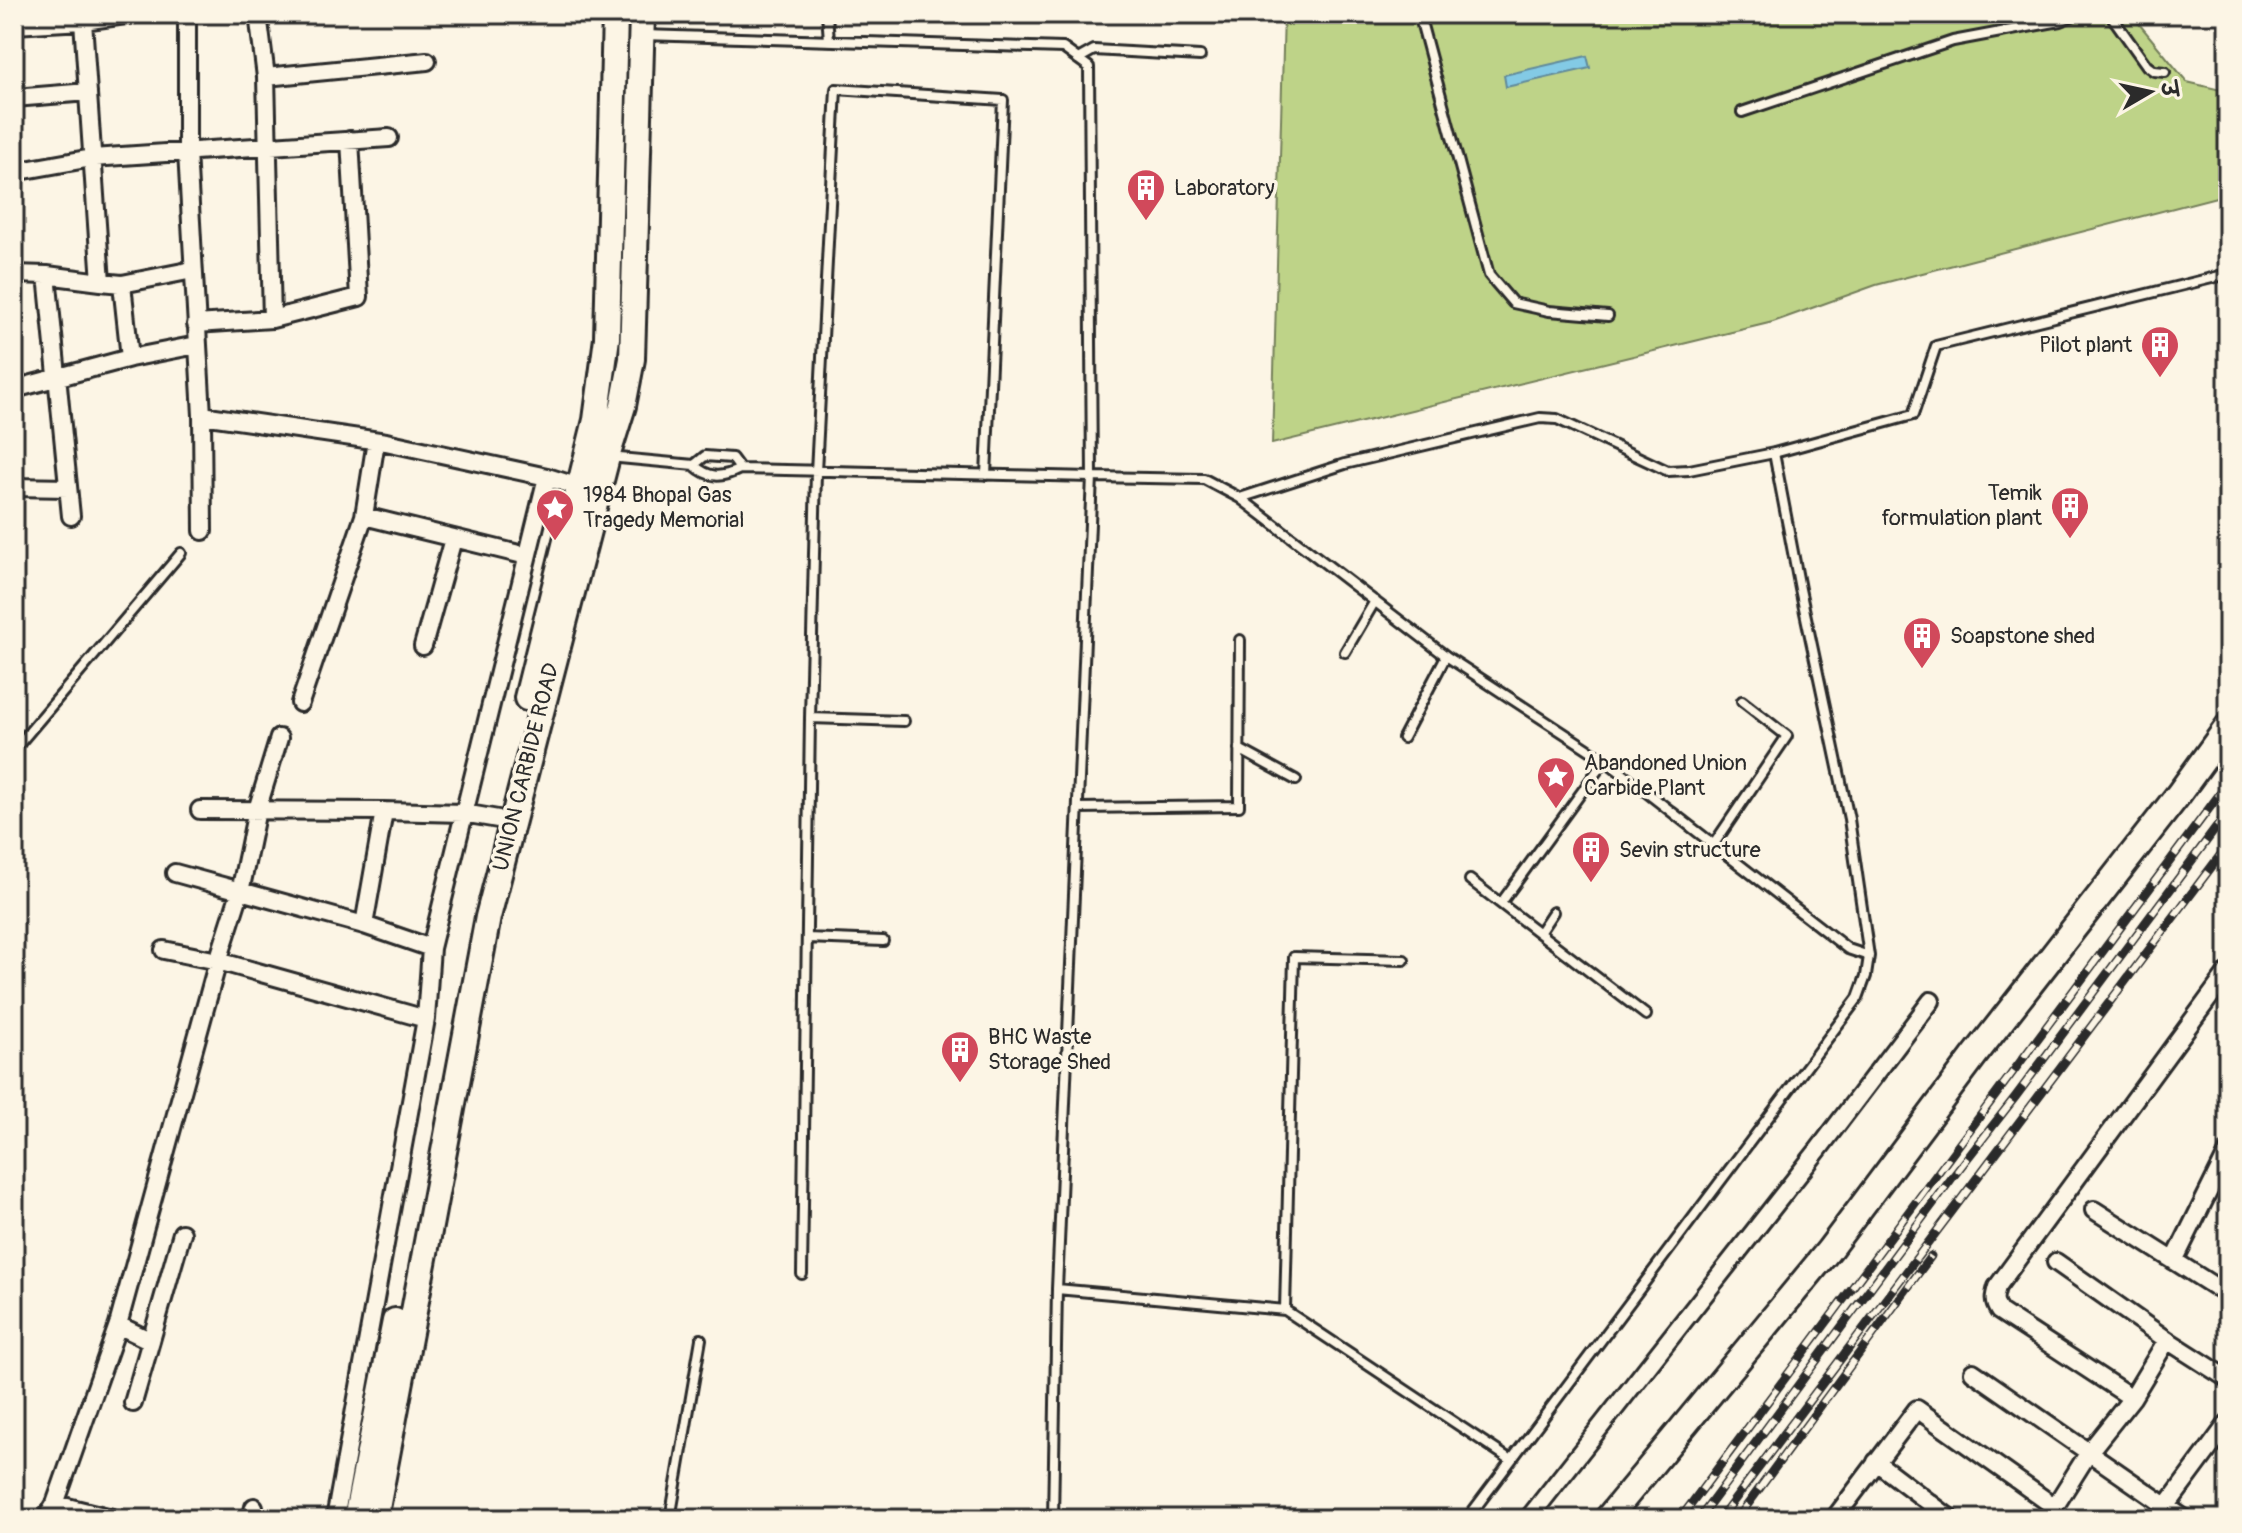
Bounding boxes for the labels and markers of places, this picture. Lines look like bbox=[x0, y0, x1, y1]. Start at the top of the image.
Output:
building icon: Laboratory bbox=[1125, 167, 1167, 222]
place label: Laboratory bbox=[1174, 174, 1275, 202]
building icon: Pilot plant bbox=[2139, 324, 2181, 379]
place label: Pilot plant bbox=[2039, 331, 2132, 359]
place label: Temik formulation plant bbox=[1881, 479, 2042, 532]
place label: 1984 Bhopal Gas Tragedy Memorial bbox=[583, 481, 745, 534]
building icon: Temik formulation plant bbox=[2049, 485, 2091, 540]
place icon: 1984 Bhopal Gas Tragedy Memorial bbox=[534, 487, 576, 542]
building icon: Soapstone shed bbox=[1901, 615, 1943, 670]
place label: Soapstone shed bbox=[1950, 622, 2095, 650]
place label: Abandoned Union Carbide Plant bbox=[1584, 749, 1747, 802]
place icon: Abandoned Union Carbide Plant bbox=[1535, 755, 1577, 810]
building icon: Sevin structure bbox=[1570, 829, 1612, 884]
place label: Sevin structure bbox=[1619, 836, 1761, 864]
place label: BHC Waste Storage Shed bbox=[988, 1023, 1111, 1076]
building icon: BHC Waste Storage Shed bbox=[939, 1029, 981, 1084]

